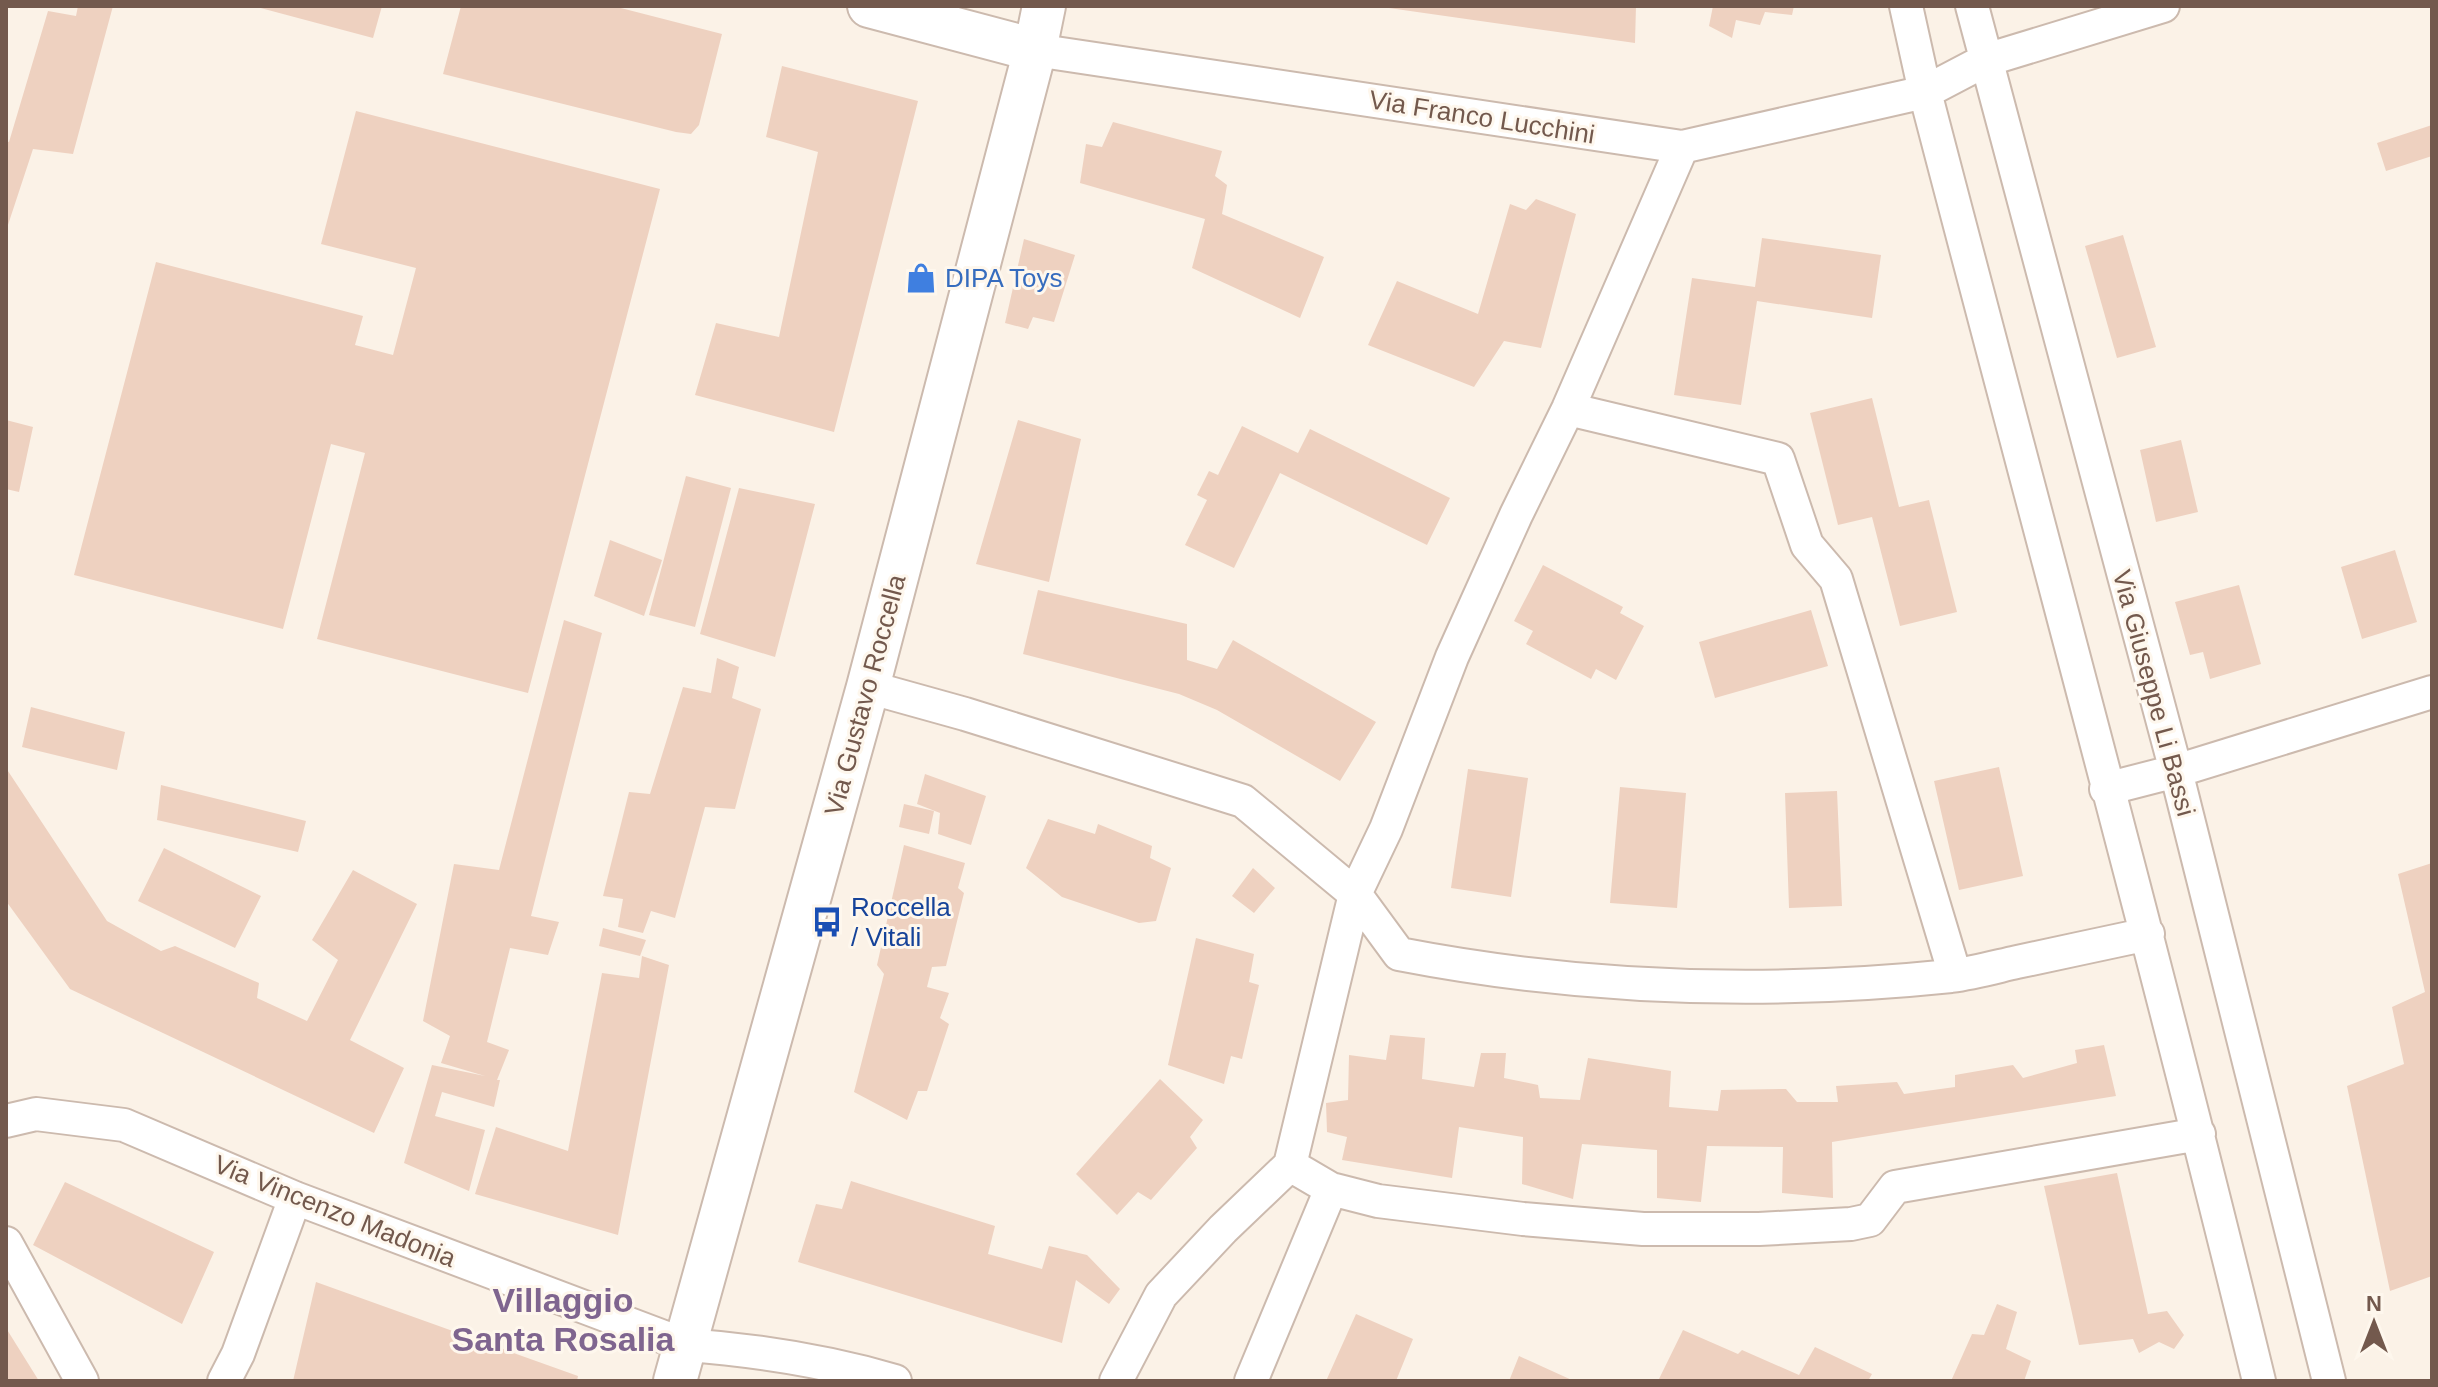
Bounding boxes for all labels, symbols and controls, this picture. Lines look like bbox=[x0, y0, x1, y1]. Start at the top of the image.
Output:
street label: Via Franco Lucchini bbox=[1367, 84, 1597, 150]
shop icon: DIPA Toys bbox=[904, 261, 938, 295]
place label: DIPA Toys bbox=[945, 263, 1063, 293]
street label: Via Giuseppe Li Bassi bbox=[2107, 566, 2201, 820]
street label: Via Gustavo Roccella bbox=[818, 571, 912, 819]
place label: Roccella / Vitali bbox=[851, 892, 951, 952]
bus stop icon: Roccella / Vitali bbox=[810, 905, 844, 939]
street label: Via Vincenzo Madonia bbox=[210, 1149, 461, 1273]
district label: Villaggio Santa Rosalia bbox=[452, 1281, 676, 1358]
north arrow bbox=[2334, 1283, 2414, 1363]
text: N bbox=[2366, 1291, 2382, 1316]

